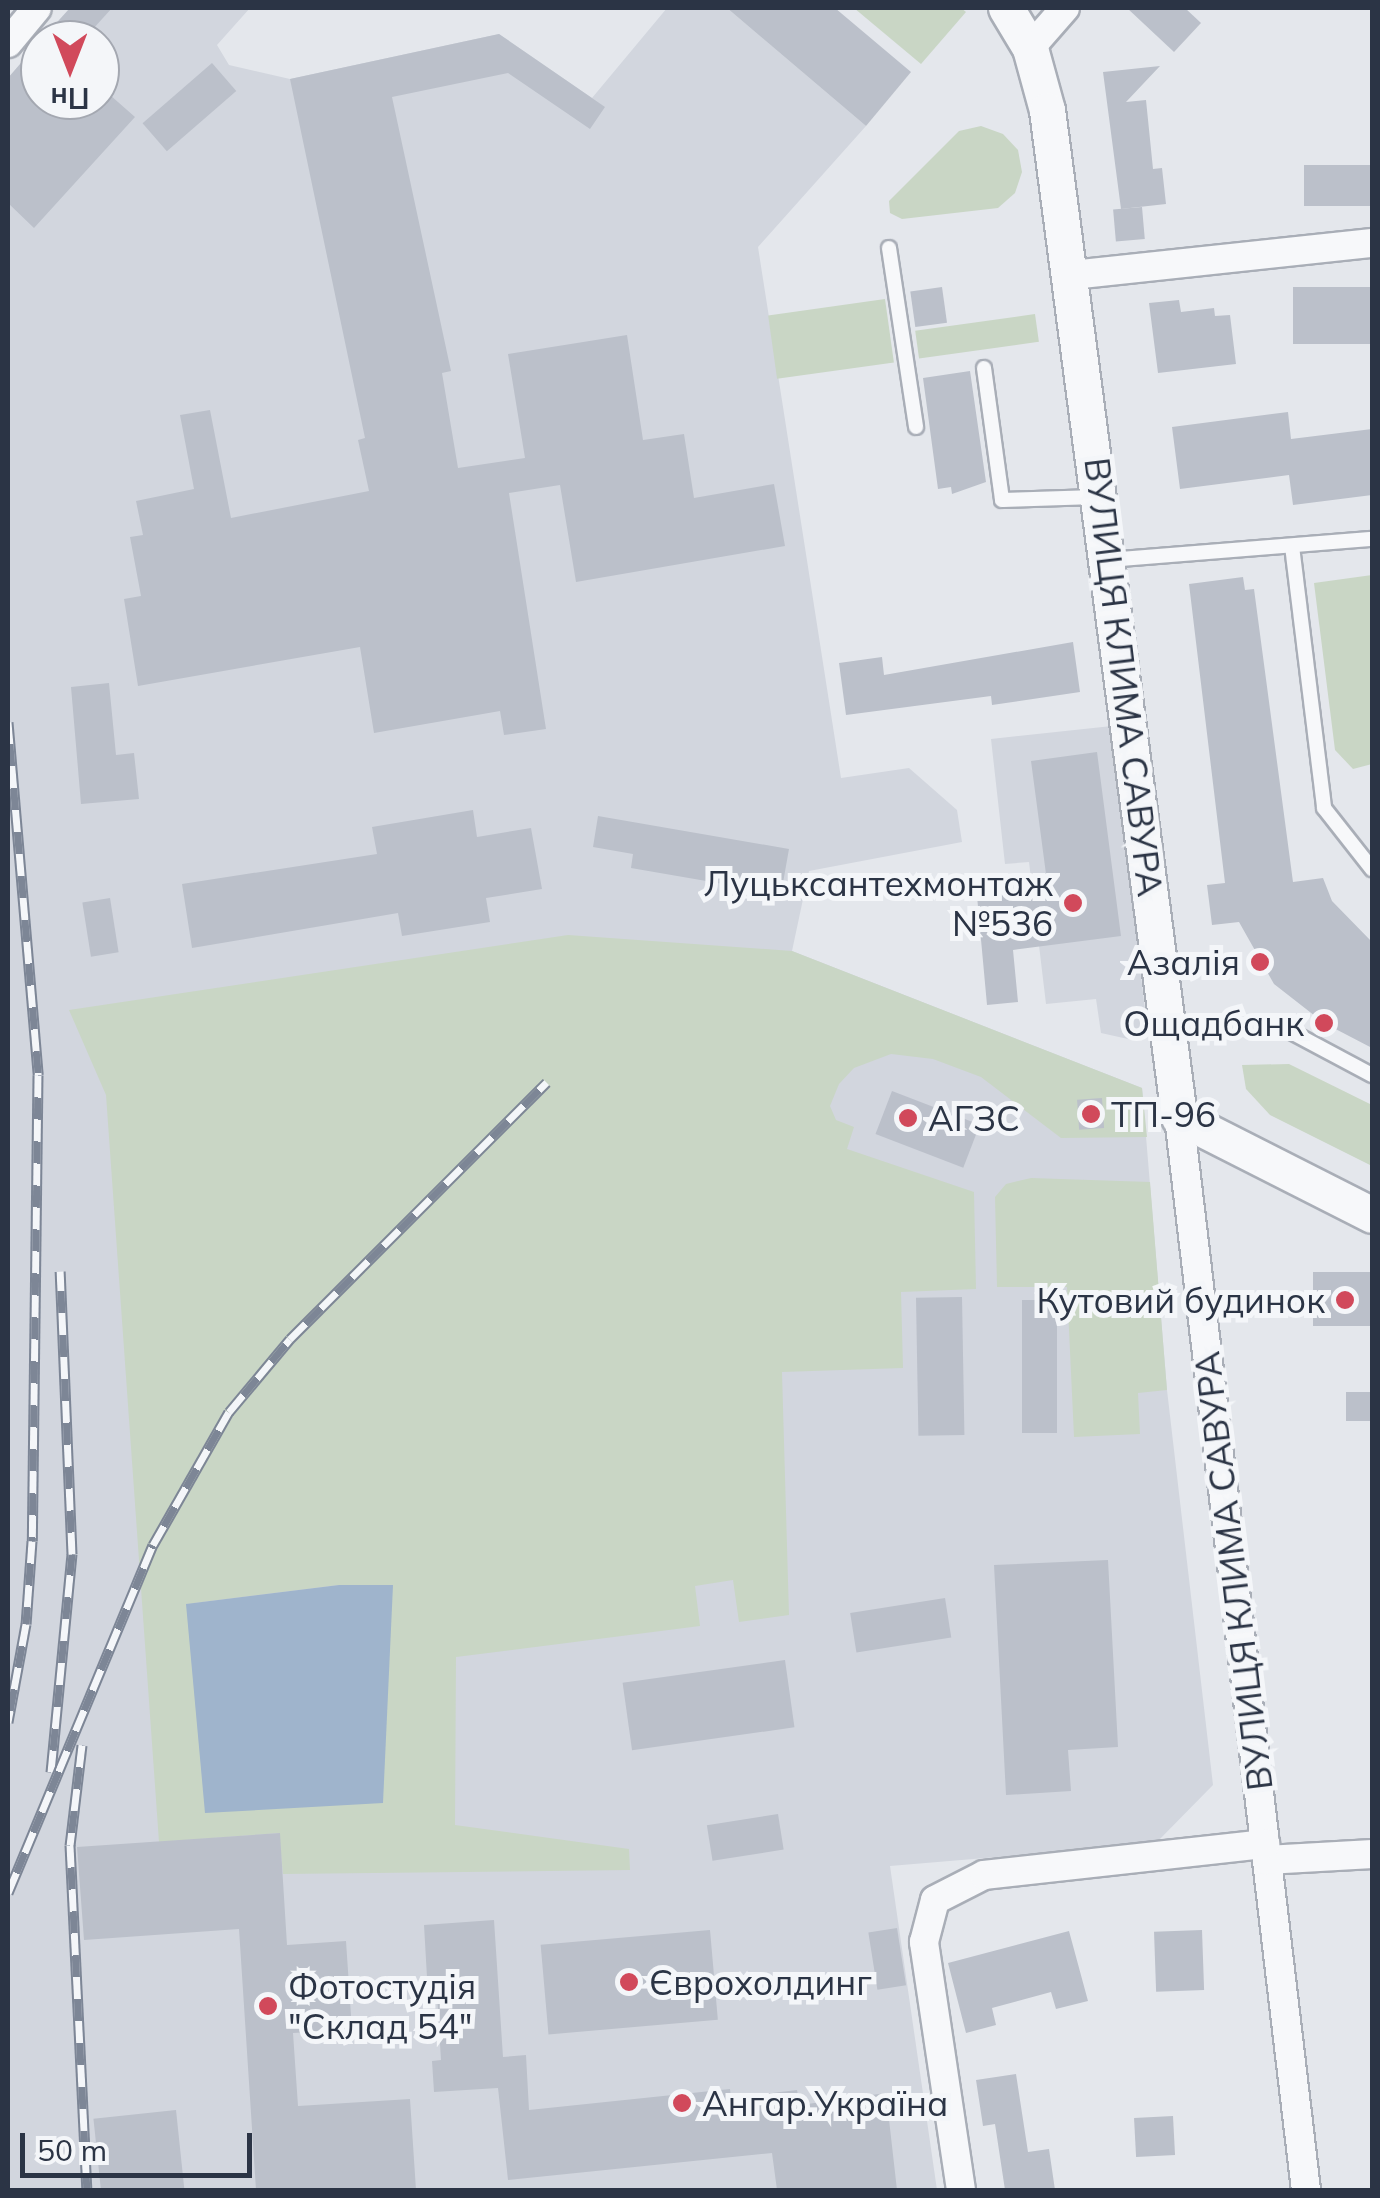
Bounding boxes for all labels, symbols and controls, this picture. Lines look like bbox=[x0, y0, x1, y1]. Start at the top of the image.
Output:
north arrow bbox=[20, 20, 120, 120]
text: Пн bbox=[51, 81, 89, 116]
street label: ВУЛИЦЯ КЛИМА САВУРА bbox=[1076, 455, 1172, 899]
place label: Луцьксантехмонтаж №536 bbox=[704, 862, 1053, 944]
marker: Луцьксантехмонтаж №536 bbox=[1062, 892, 1084, 914]
place label: Азалія bbox=[1127, 941, 1240, 983]
marker: Азалія bbox=[1249, 951, 1271, 973]
place label: Ощадбанк bbox=[1123, 1002, 1304, 1044]
marker: Ощадбанк bbox=[1313, 1012, 1335, 1034]
place label: ТП-96 bbox=[1111, 1093, 1216, 1135]
place label: АГЗС bbox=[928, 1097, 1020, 1139]
marker: ТП-96 bbox=[1080, 1103, 1102, 1125]
marker: АГЗС bbox=[897, 1107, 919, 1129]
place label: Кутовий будинок bbox=[1036, 1279, 1325, 1321]
marker: Кутовий будинок bbox=[1334, 1289, 1356, 1311]
street label: ВУЛИЦЯ КЛИМА САВУРА bbox=[1185, 1349, 1281, 1793]
place label: Єврохолдинг bbox=[649, 1961, 872, 2003]
place label: Фотостудія "Склад 54" bbox=[288, 1965, 476, 2047]
marker: Єврохолдинг bbox=[618, 1971, 640, 1993]
marker: Фотостудія "Склад 54" bbox=[257, 1995, 279, 2017]
place label: Ангар.Україна bbox=[702, 2082, 948, 2124]
marker: Ангар.Україна bbox=[671, 2092, 693, 2114]
scale bar bbox=[25, 2113, 258, 2175]
text: 50 m bbox=[37, 2131, 107, 2169]

